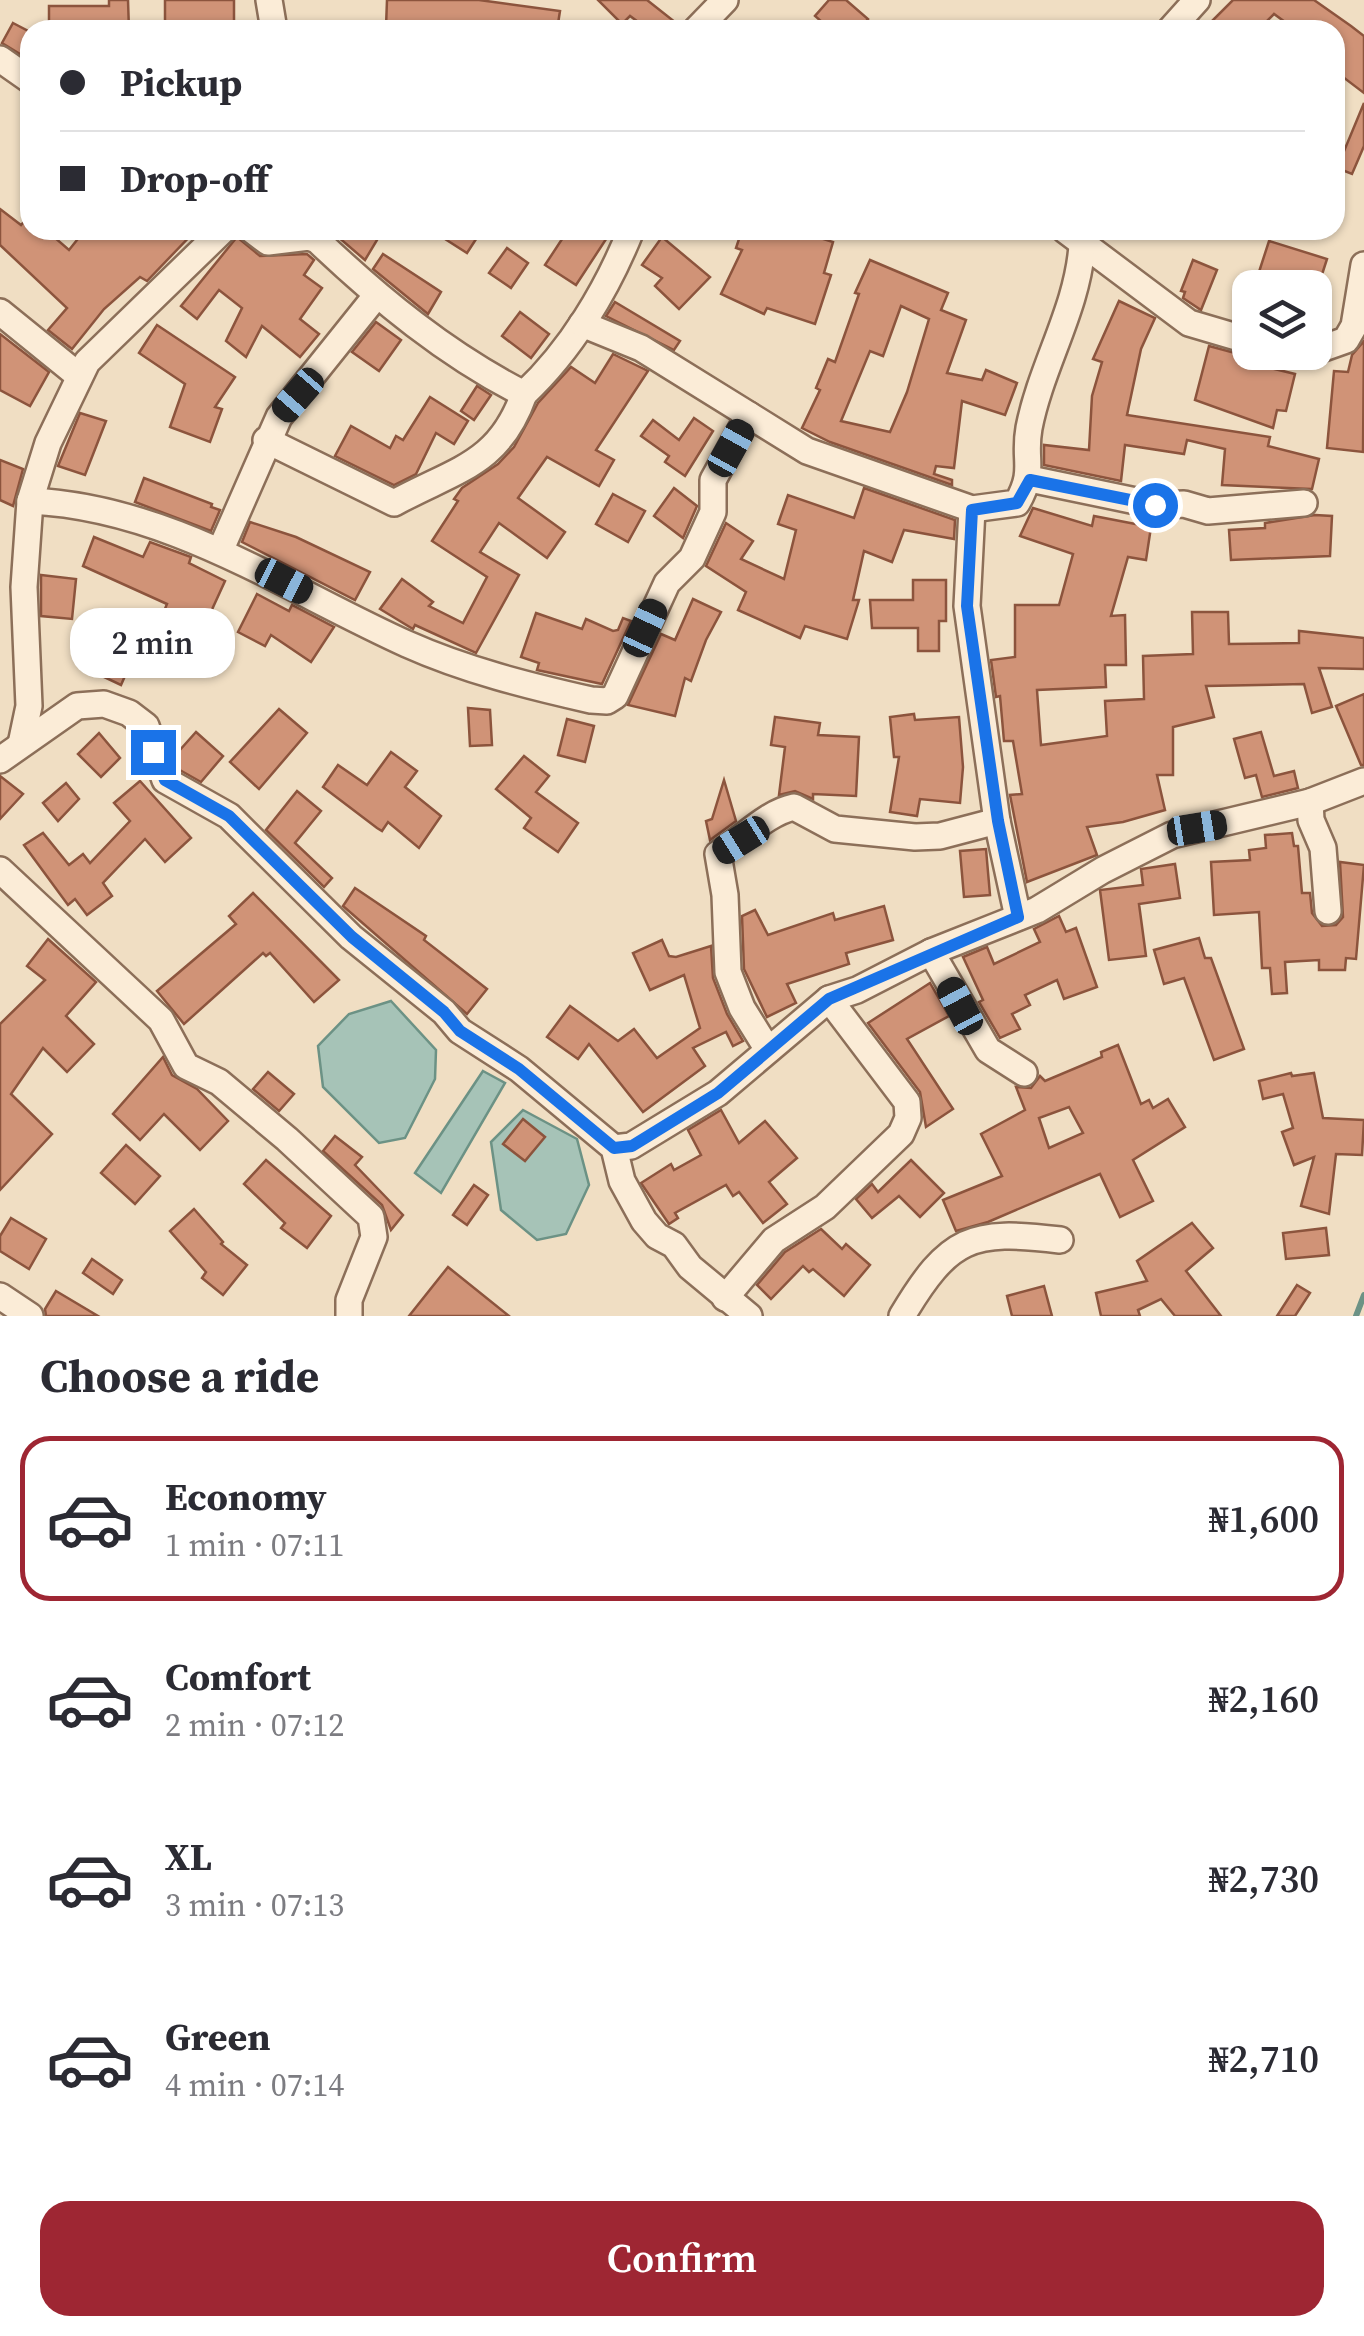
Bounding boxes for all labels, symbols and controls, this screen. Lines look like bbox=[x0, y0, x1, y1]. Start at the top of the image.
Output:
text: Pickup bbox=[120, 57, 242, 109]
text: Drop-off bbox=[120, 153, 269, 205]
map controls bbox=[1232, 270, 1332, 370]
button: layers bbox=[1232, 270, 1332, 370]
car bbox=[267, 363, 329, 427]
car bbox=[703, 414, 759, 482]
route start bbox=[1133, 483, 1178, 528]
car bbox=[250, 554, 318, 608]
car bbox=[619, 594, 671, 662]
callout: 2 min bbox=[70, 607, 236, 677]
text: 2 min bbox=[111, 621, 194, 665]
route end bbox=[131, 730, 176, 775]
car bbox=[1165, 808, 1229, 848]
car bbox=[708, 811, 774, 869]
car bbox=[933, 972, 987, 1040]
text: Choose a ride bbox=[40, 1345, 319, 1407]
text: Economy bbox=[165, 1471, 327, 1523]
icon: car bbox=[45, 1474, 135, 1564]
text: ₦1,600 bbox=[1209, 1493, 1319, 1545]
text: 1 min · 07:11 bbox=[165, 1523, 344, 1567]
text: Comfort bbox=[165, 1651, 311, 1703]
icon: car bbox=[45, 1654, 135, 1744]
text: ₦2,160 bbox=[1209, 1673, 1319, 1725]
text: 2 min · 07:12 bbox=[165, 1703, 344, 1747]
text: XL bbox=[165, 1831, 212, 1883]
icon: car bbox=[45, 1834, 135, 1924]
text: ₦2,730 bbox=[1209, 1853, 1319, 1905]
text: 3 min · 07:13 bbox=[165, 1883, 344, 1927]
text: Green bbox=[165, 2011, 271, 2063]
icon: car bbox=[45, 2014, 135, 2104]
text: ₦2,710 bbox=[1209, 2033, 1319, 2085]
text: 4 min · 07:14 bbox=[165, 2063, 344, 2107]
button: Confirm bbox=[40, 2201, 1324, 2316]

